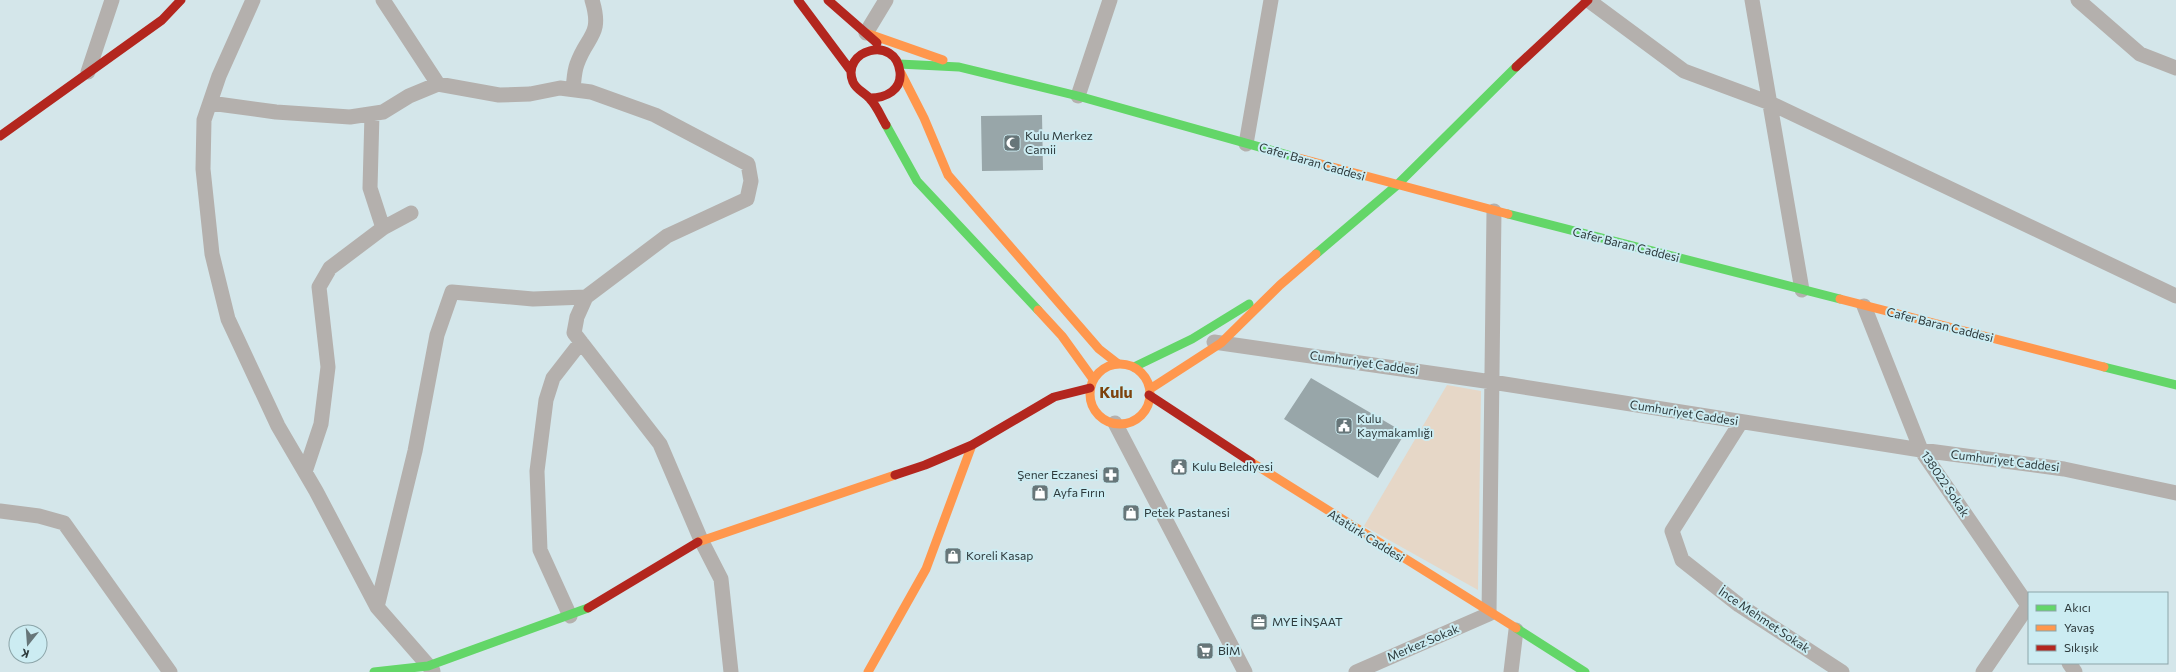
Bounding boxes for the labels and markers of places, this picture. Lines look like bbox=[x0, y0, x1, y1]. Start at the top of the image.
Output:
place label: Kulu Merkez Camii bbox=[1025, 128, 1093, 156]
mosque icon: Kulu Merkez Camii bbox=[1002, 133, 1022, 153]
place label: Kulu Kaymakamlığı bbox=[1357, 411, 1433, 439]
public building icon: Kulu Kaymakamlığı bbox=[1334, 416, 1354, 436]
public building icon: Kulu Belediyesi bbox=[1169, 457, 1189, 477]
place label: Kulu Belediyesi bbox=[1192, 459, 1273, 473]
pharmacy icon: Şener Eczanesi bbox=[1101, 465, 1121, 485]
place label: Şener Eczanesi bbox=[1017, 467, 1098, 481]
shop icon: Ayfa Fırın bbox=[1030, 483, 1050, 503]
place label: Ayfa Fırın bbox=[1053, 485, 1105, 499]
shop icon: Petek Pastanesi bbox=[1121, 503, 1141, 523]
place label: Petek Pastanesi bbox=[1144, 505, 1230, 519]
shop icon: Koreli Kasap bbox=[943, 546, 963, 566]
place label: Koreli Kasap bbox=[966, 548, 1033, 562]
office icon: MYE İNŞAAT bbox=[1249, 612, 1269, 632]
place label: MYE İNŞAAT bbox=[1272, 614, 1343, 628]
supermarket icon: BİM bbox=[1195, 641, 1215, 661]
place label: BİM bbox=[1218, 643, 1241, 657]

